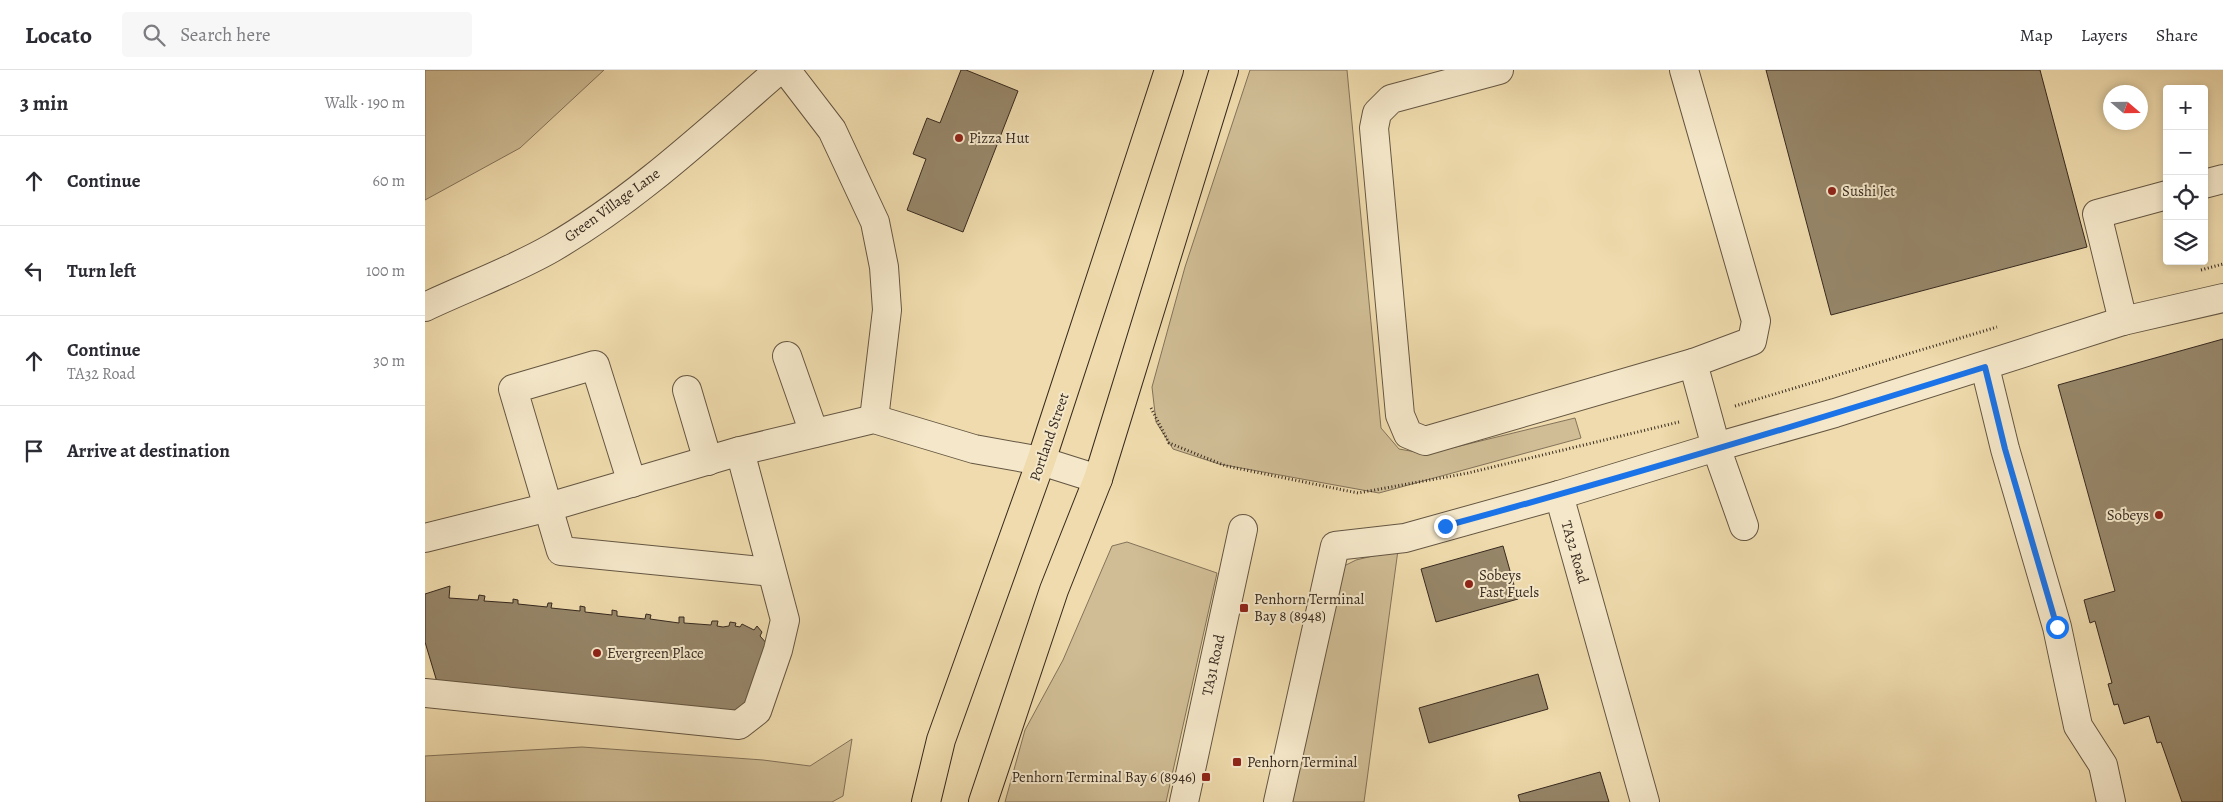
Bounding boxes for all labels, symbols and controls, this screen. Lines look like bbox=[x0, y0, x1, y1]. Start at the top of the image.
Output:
search box bbox=[122, 12, 472, 57]
text: Locato bbox=[25, 19, 92, 51]
icon: search bbox=[140, 21, 168, 49]
text: Search here bbox=[180, 22, 271, 48]
text: Map bbox=[2020, 23, 2053, 47]
text: Layers bbox=[2081, 23, 2128, 47]
text: Share bbox=[2156, 23, 2198, 47]
north arrow bbox=[2103, 85, 2148, 130]
map controls bbox=[2163, 85, 2208, 265]
button: + bbox=[2163, 85, 2208, 130]
text: 3 min bbox=[20, 89, 68, 117]
text: Walk · 190 m bbox=[325, 92, 405, 114]
place label: Pizza Hut bbox=[969, 128, 1030, 148]
button: − bbox=[2163, 130, 2208, 175]
marker: Pizza Hut bbox=[953, 132, 965, 144]
street label: Green Village Lane bbox=[560, 163, 664, 247]
icon: ahead bbox=[20, 167, 48, 195]
text: Continue bbox=[67, 168, 141, 194]
text: 60 m bbox=[373, 170, 405, 192]
button: locate bbox=[2163, 175, 2208, 220]
place label: Sushi Jet bbox=[1842, 181, 1895, 201]
marker: Sushi Jet bbox=[1826, 185, 1838, 197]
button: layers bbox=[2163, 220, 2208, 265]
icon: left bbox=[20, 257, 48, 285]
text: Turn left bbox=[67, 258, 136, 284]
text: 100 m bbox=[366, 260, 405, 282]
text: Continue bbox=[67, 337, 141, 363]
icon: ahead bbox=[20, 347, 48, 375]
text: 30 m bbox=[373, 350, 405, 372]
text: TA32 Road bbox=[67, 363, 135, 385]
street label: Portland Street bbox=[1024, 390, 1074, 484]
icon: arrive bbox=[20, 437, 48, 465]
text: Arrive at destination bbox=[67, 438, 230, 464]
place label: Sobeys bbox=[2107, 505, 2149, 525]
marker: Sobeys bbox=[2153, 509, 2165, 521]
route end bbox=[1434, 515, 1457, 538]
street label: TA32 Road bbox=[1557, 518, 1594, 586]
place label: Sobeys Fast Fuels bbox=[1479, 565, 1539, 602]
marker: Sobeys Fast Fuels bbox=[1463, 578, 1475, 590]
place label: Penhorn Terminal Bay 8 (8948) bbox=[1254, 589, 1365, 626]
marker: Penhorn Terminal Bay 8 (8948) bbox=[1238, 602, 1250, 614]
route start bbox=[2046, 616, 2069, 639]
street label: TA31 Road bbox=[1197, 632, 1229, 697]
place label: Evergreen Place bbox=[607, 643, 704, 663]
marker: Evergreen Place bbox=[591, 647, 603, 659]
place label: Penhorn Terminal bbox=[1247, 752, 1358, 772]
marker: Penhorn Terminal bbox=[1231, 756, 1243, 768]
place label: Penhorn Terminal Bay 6 (8946) bbox=[1011, 767, 1196, 787]
marker: Penhorn Terminal Bay 6 (8946) bbox=[1200, 771, 1212, 783]

